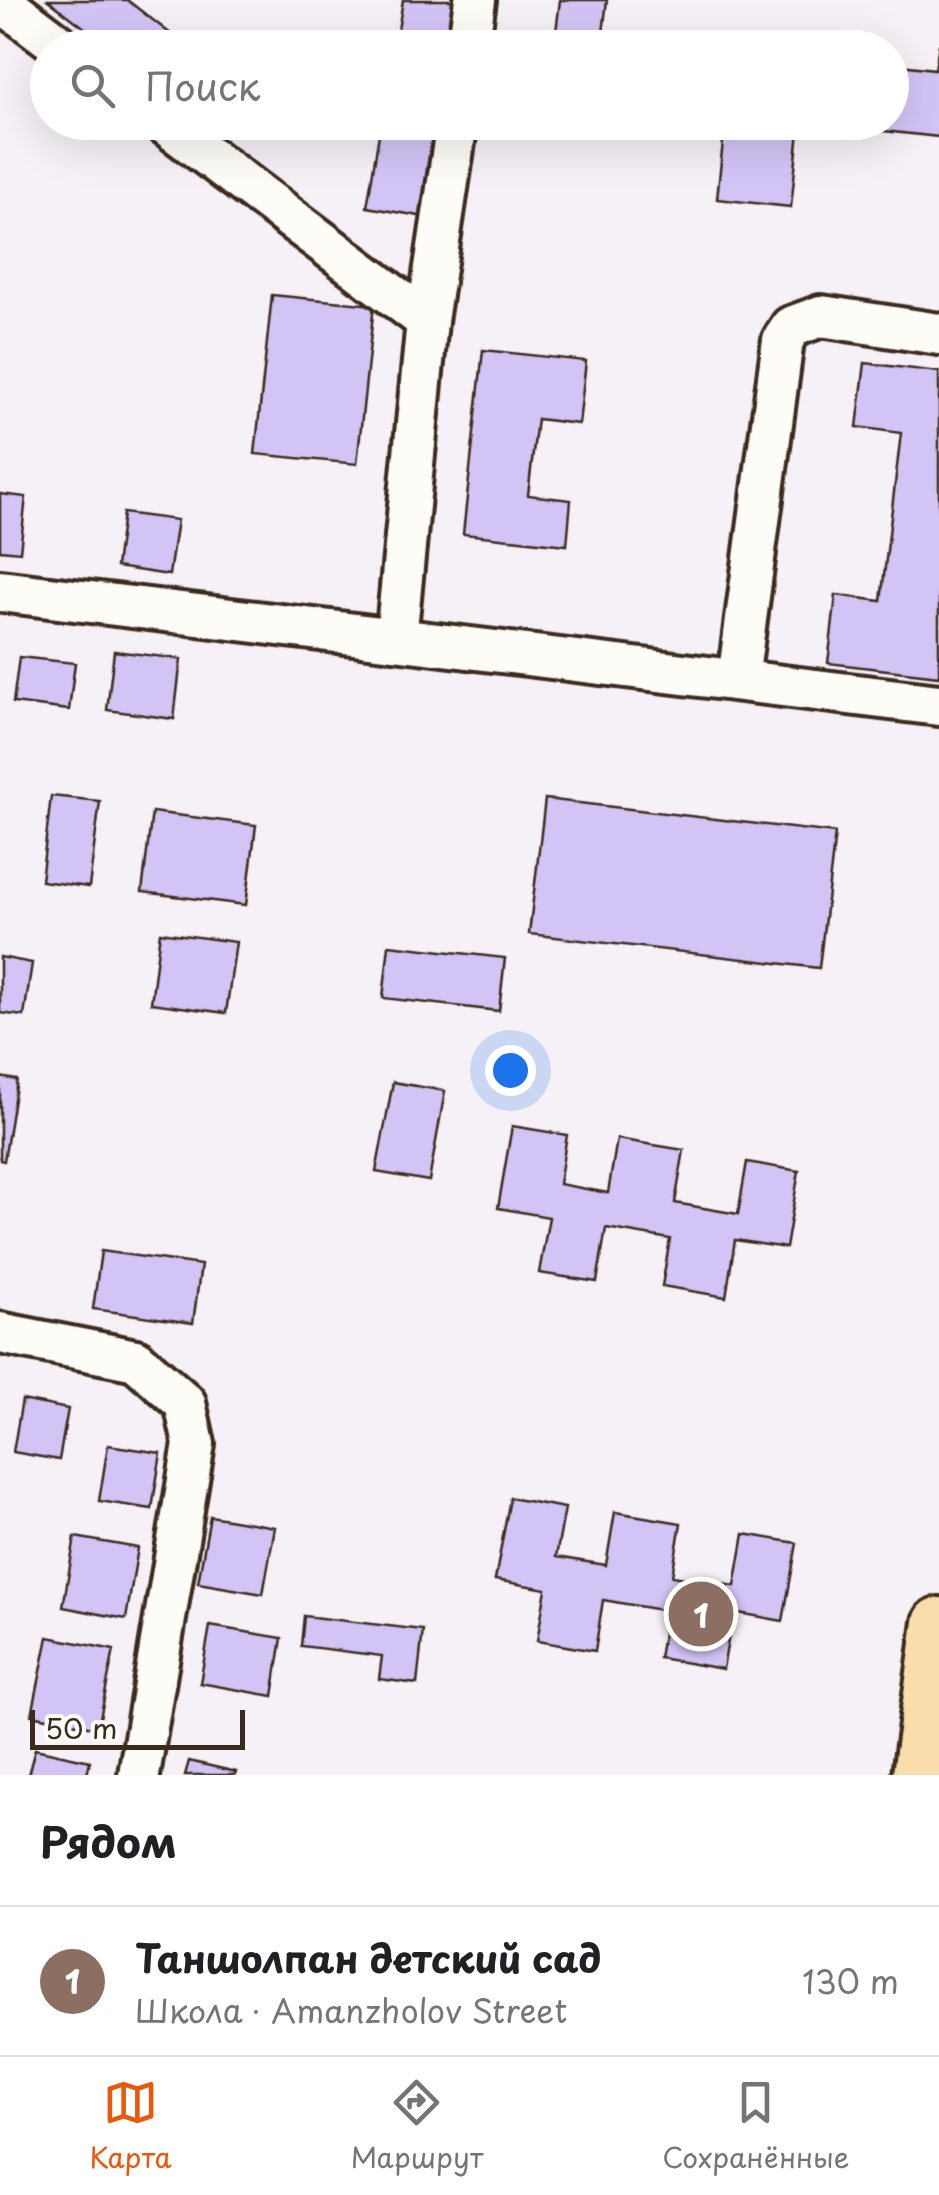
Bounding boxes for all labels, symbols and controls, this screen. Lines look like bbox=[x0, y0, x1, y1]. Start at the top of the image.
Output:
search box bbox=[30, 30, 909, 140]
text: Поиск bbox=[145, 57, 260, 114]
icon: search bbox=[65, 58, 120, 113]
your location bbox=[485, 1045, 536, 1096]
pin: 1 bbox=[668, 1576, 734, 1652]
scale bar bbox=[30, 1705, 245, 1750]
text: 50 m bbox=[45, 1706, 118, 1749]
text: Рядом bbox=[40, 1809, 177, 1872]
text: Таншолпан детский сад bbox=[135, 1929, 601, 1986]
text: 1 bbox=[65, 1957, 80, 2005]
text: 130 m bbox=[802, 1957, 899, 2005]
text: Школа · Amanzholov Street bbox=[135, 1986, 567, 2034]
tab: Карта bbox=[90, 2075, 172, 2178]
tab: Маршрут bbox=[351, 2075, 483, 2178]
tab: Сохранённые bbox=[662, 2075, 849, 2178]

